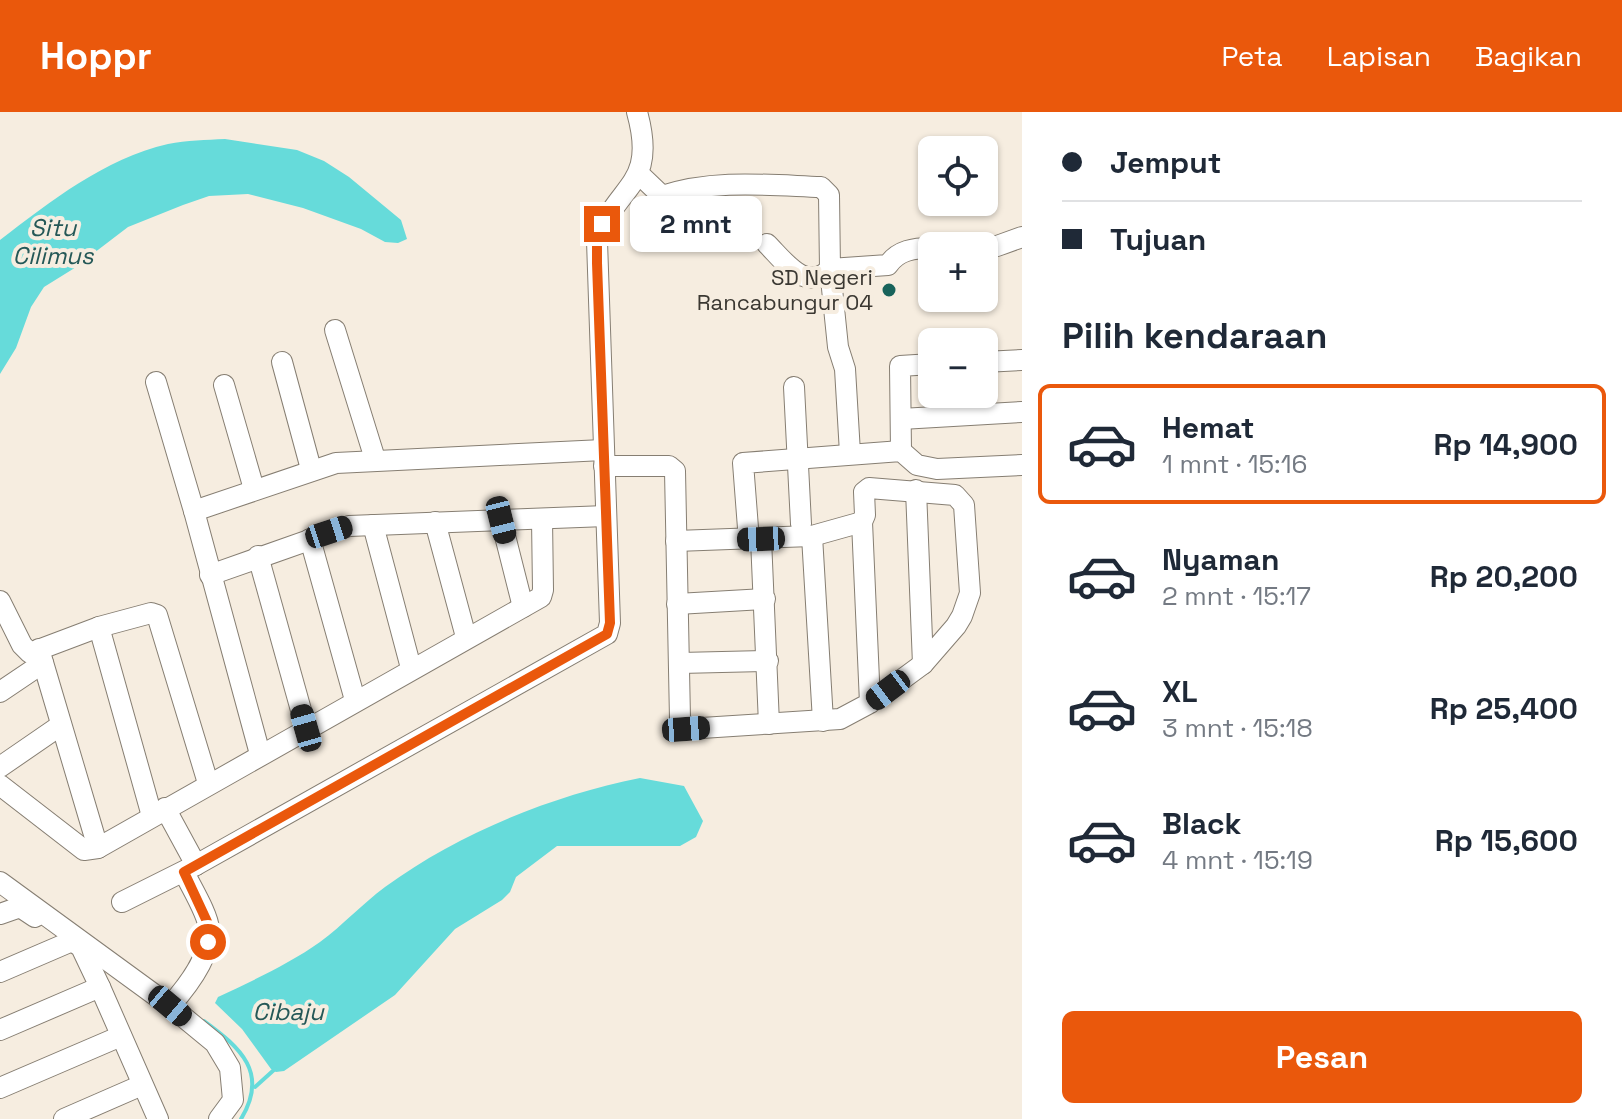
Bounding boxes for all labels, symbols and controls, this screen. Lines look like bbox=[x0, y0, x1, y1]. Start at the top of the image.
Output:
text: Hoppr bbox=[40, 32, 152, 80]
text: Peta bbox=[1221, 38, 1283, 74]
text: Lapisan bbox=[1327, 38, 1431, 74]
text: Bagikan bbox=[1475, 38, 1582, 74]
map controls bbox=[918, 136, 998, 408]
button: locate bbox=[918, 136, 998, 216]
text: Jemput bbox=[1110, 143, 1221, 182]
callout: 2 mnt bbox=[630, 196, 762, 252]
route end bbox=[584, 206, 620, 242]
text: 2 mnt bbox=[660, 207, 732, 241]
water label: Situ Cilimus bbox=[13, 212, 95, 271]
text: Tujuan bbox=[1110, 220, 1206, 259]
button: + bbox=[918, 232, 998, 312]
place label: SD Negeri Rancabungur 04 bbox=[697, 263, 873, 316]
marker: SD Negeri Rancabungur 04 bbox=[880, 281, 898, 299]
text: Pilih kendaraan bbox=[1062, 313, 1327, 359]
button: − bbox=[918, 328, 998, 408]
icon: car bbox=[1066, 408, 1138, 480]
text: Hemat bbox=[1162, 408, 1255, 447]
text: Rp 14,900 bbox=[1433, 425, 1578, 464]
text: 1 mnt · 15:16 bbox=[1162, 447, 1307, 481]
car bbox=[484, 494, 518, 546]
car bbox=[302, 513, 356, 551]
car bbox=[737, 526, 785, 552]
icon: car bbox=[1066, 540, 1138, 612]
text: Nyaman bbox=[1162, 540, 1279, 579]
text: Rp 20,200 bbox=[1430, 557, 1578, 596]
text: 2 mnt · 15:17 bbox=[1162, 579, 1311, 613]
car bbox=[862, 666, 914, 714]
icon: car bbox=[1066, 672, 1138, 744]
text: XL bbox=[1162, 672, 1198, 711]
text: Rp 25,400 bbox=[1430, 689, 1578, 728]
car bbox=[288, 702, 324, 754]
text: 3 mnt · 15:18 bbox=[1162, 711, 1313, 745]
car bbox=[661, 715, 711, 743]
icon: car bbox=[1066, 804, 1138, 876]
text: Black bbox=[1162, 804, 1241, 843]
text: Rp 15,600 bbox=[1435, 821, 1578, 860]
text: 4 mnt · 15:19 bbox=[1162, 843, 1313, 877]
route start bbox=[190, 924, 226, 960]
car bbox=[144, 981, 196, 1031]
water label: Cibaju bbox=[252, 996, 325, 1027]
button: Pesan bbox=[1062, 1011, 1582, 1103]

